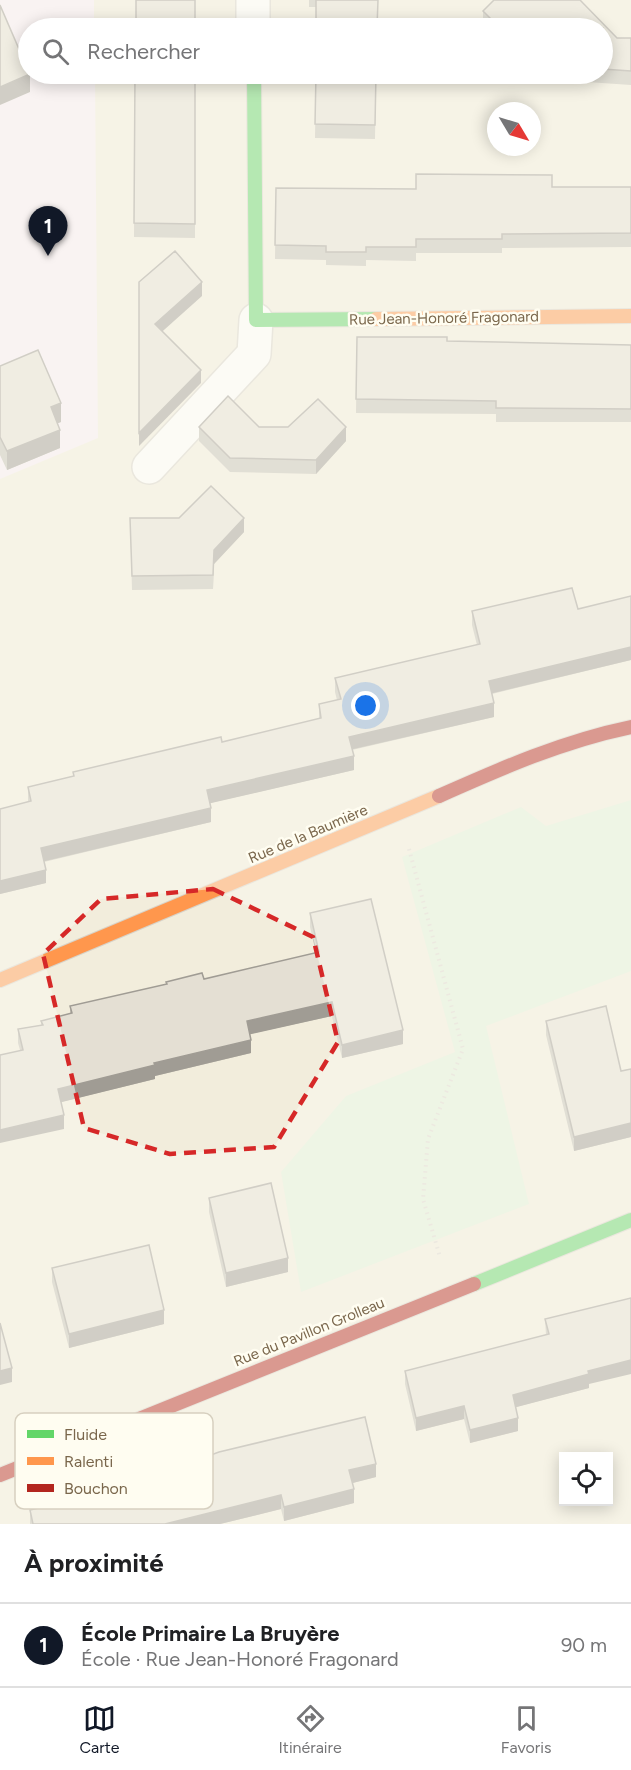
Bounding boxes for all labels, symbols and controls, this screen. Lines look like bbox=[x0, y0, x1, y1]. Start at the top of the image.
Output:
search box bbox=[18, 18, 613, 84]
icon: search bbox=[39, 35, 72, 68]
text: Rechercher bbox=[87, 38, 200, 65]
north arrow bbox=[487, 102, 541, 156]
pin: 1 bbox=[28, 206, 68, 256]
street label: Rue Jean-Honoré Fragonard bbox=[349, 307, 539, 329]
your location bbox=[351, 691, 380, 720]
street label: Rue de la Baumière bbox=[246, 801, 370, 867]
street label: Rue du Pavillon Grolleau bbox=[231, 1293, 387, 1371]
legend bbox=[15, 1413, 213, 1509]
text: Fluide bbox=[64, 1425, 107, 1444]
text: Ralenti bbox=[64, 1452, 113, 1471]
map controls bbox=[559, 1452, 613, 1506]
button: locate bbox=[559, 1452, 613, 1506]
text: Bouchon bbox=[64, 1479, 128, 1498]
text: À proximité bbox=[24, 1547, 164, 1579]
text: École Primaire La Bruyère bbox=[81, 1620, 340, 1647]
text: 1 bbox=[39, 1633, 48, 1657]
text: 90 m bbox=[561, 1633, 607, 1657]
text: École · Rue Jean-Honoré Fragonard bbox=[81, 1647, 399, 1671]
tab: Carte bbox=[80, 1702, 119, 1757]
tab: Itinéraire bbox=[279, 1702, 342, 1757]
tab: Favoris bbox=[501, 1702, 551, 1757]

